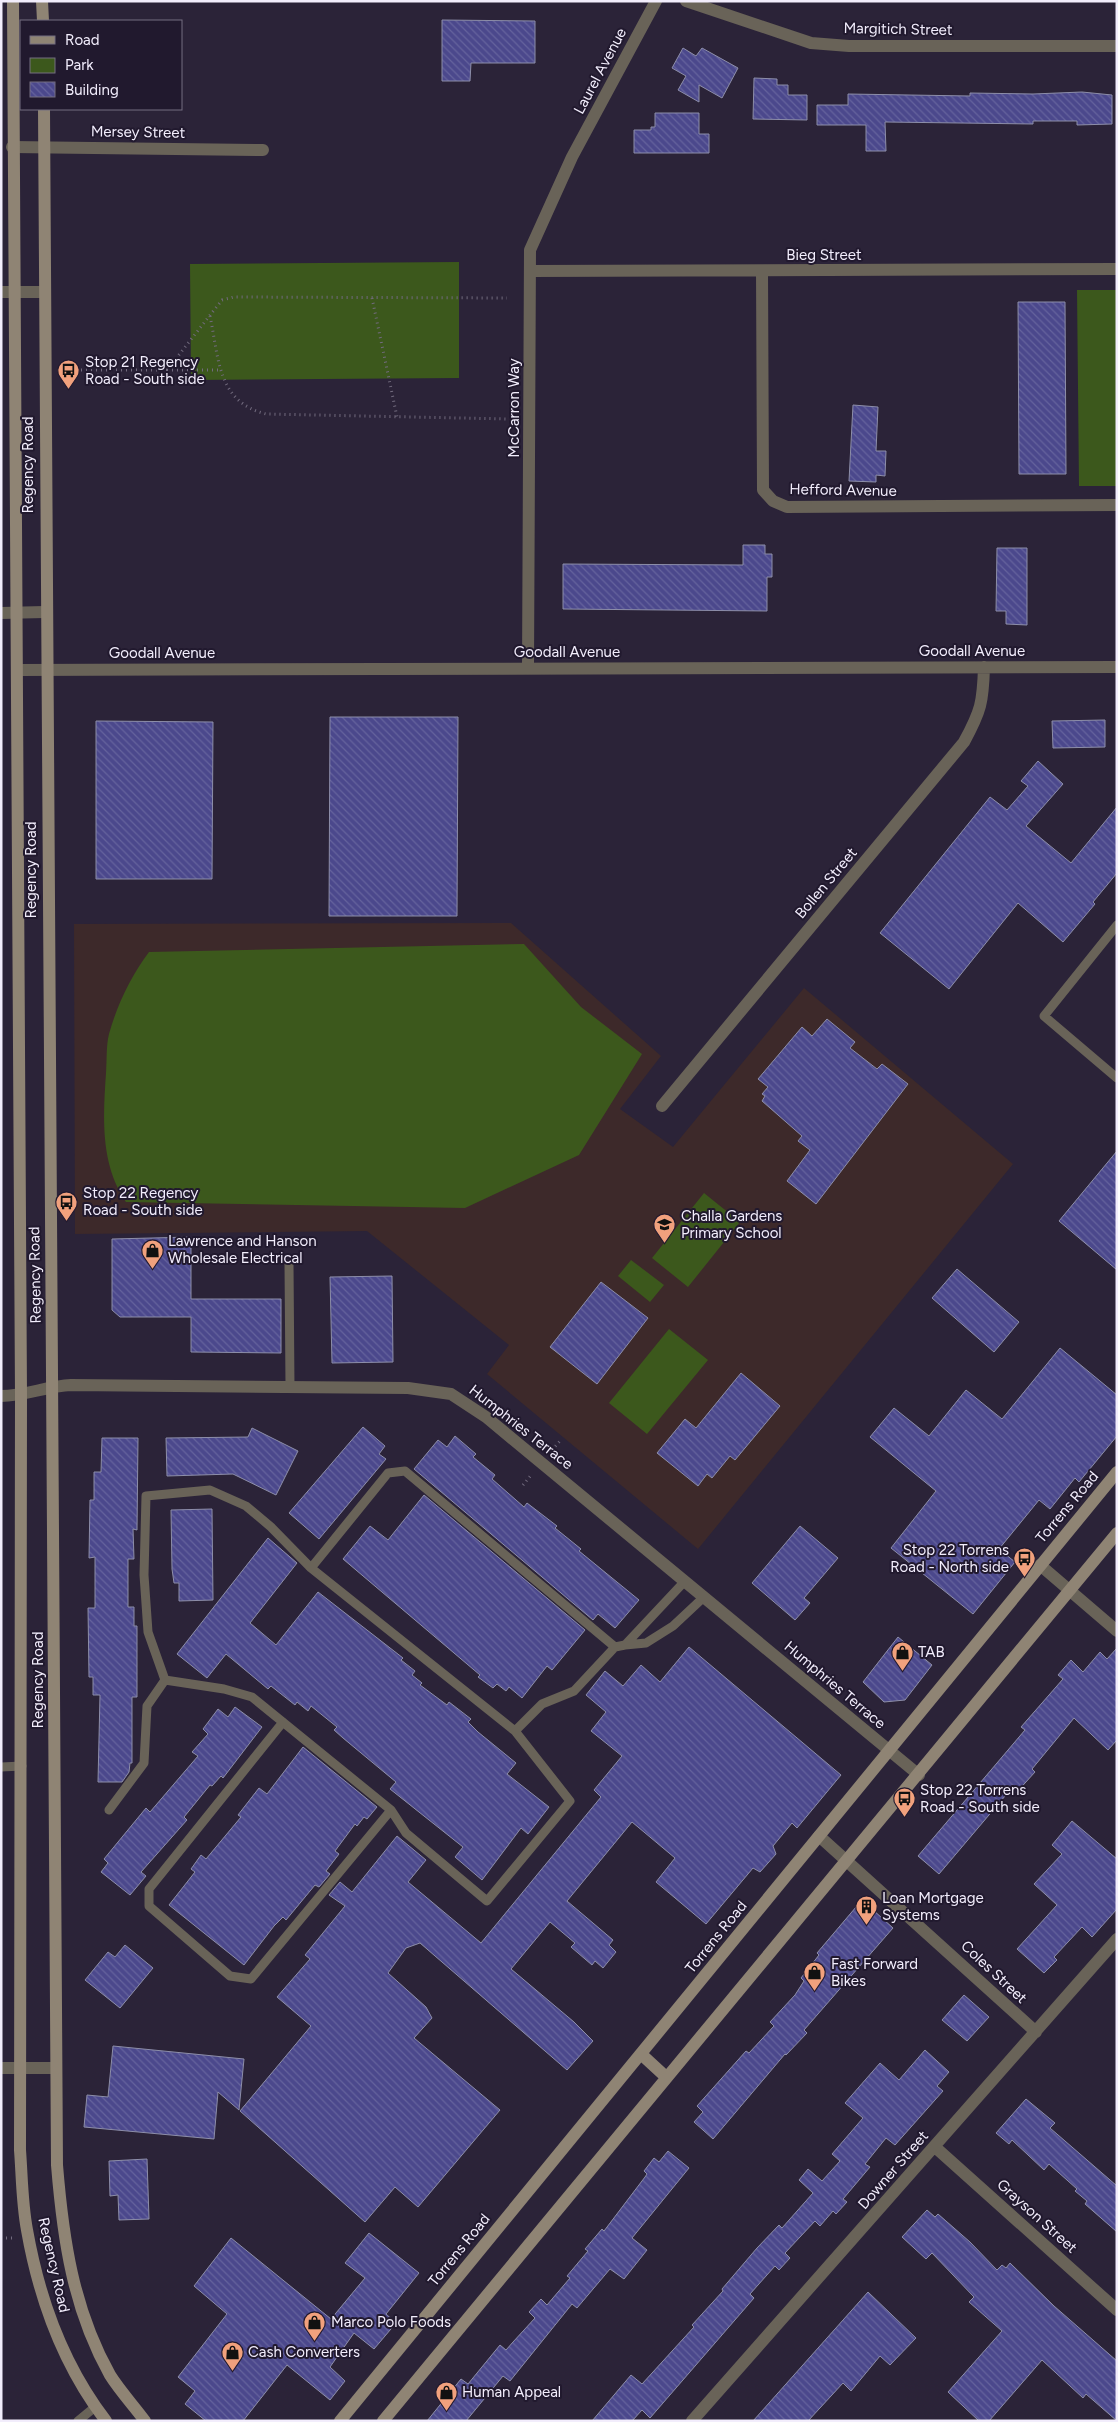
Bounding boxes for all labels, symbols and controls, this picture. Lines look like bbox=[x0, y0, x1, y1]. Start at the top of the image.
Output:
street label: Margitich Street bbox=[843, 19, 953, 39]
legend bbox=[20, 20, 182, 110]
street label: Laurel Avenue bbox=[570, 25, 630, 117]
text: Road bbox=[65, 31, 100, 49]
text: Park bbox=[65, 56, 94, 74]
text: Building bbox=[65, 81, 119, 99]
street label: Mersey Street bbox=[91, 122, 186, 142]
street label: Bieg Street bbox=[786, 246, 862, 264]
place label: Stop 21 Regency Road - South side bbox=[85, 353, 205, 388]
street label: McCarron Way bbox=[505, 358, 523, 458]
bus stop icon: Stop 21 Regency Road - South side bbox=[57, 359, 81, 390]
street label: Regency Road bbox=[19, 417, 37, 514]
street label: Hefford Avenue bbox=[789, 480, 897, 500]
street label: Goodall Avenue bbox=[919, 642, 1025, 660]
street label: Goodall Avenue bbox=[514, 643, 620, 661]
street label: Goodall Avenue bbox=[109, 644, 215, 662]
street label: Regency Road bbox=[22, 822, 40, 919]
street label: Bollen Street bbox=[791, 844, 861, 922]
place label: Stop 22 Regency Road - South side bbox=[83, 1184, 203, 1219]
bus stop icon: Stop 22 Regency Road - South side bbox=[55, 1190, 79, 1221]
place label: Challa Gardens Primary School bbox=[681, 1207, 782, 1242]
school or university icon: Challa Gardens Primary School bbox=[653, 1213, 677, 1244]
street label: Regency Road bbox=[25, 1226, 45, 1324]
place label: Lawrence and Hanson Wholesale Electrical bbox=[168, 1232, 317, 1267]
shop icon: Lawrence and Hanson Wholesale Electrical bbox=[140, 1238, 164, 1269]
street label: Humphries Terrace bbox=[466, 1381, 576, 1473]
street label: Torrens Road bbox=[1032, 1468, 1102, 1546]
place label: Stop 22 Torrens Road - North side bbox=[890, 1541, 1009, 1576]
bus stop icon: Stop 22 Torrens Road - North side bbox=[1013, 1547, 1037, 1578]
street label: Regency Road bbox=[29, 1632, 47, 1729]
street label: Humphries Terrace bbox=[781, 1637, 889, 1733]
shop icon: TAB bbox=[890, 1640, 914, 1671]
place label: TAB bbox=[918, 1643, 945, 1661]
place label: Stop 22 Torrens Road - South side bbox=[920, 1781, 1040, 1816]
bus stop icon: Stop 22 Torrens Road - South side bbox=[892, 1787, 916, 1818]
place label: Loan Mortgage Systems bbox=[882, 1889, 984, 1924]
building icon: Loan Mortgage Systems bbox=[854, 1895, 878, 1926]
street label: Torrens Road bbox=[681, 1897, 751, 1977]
street label: Coles Street bbox=[957, 1937, 1031, 2007]
place label: Fast Forward Bikes bbox=[831, 1955, 918, 1990]
shop icon: Fast Forward Bikes bbox=[803, 1961, 827, 1992]
street label: Downer Street bbox=[854, 2127, 932, 2213]
street label: Grayson Street bbox=[993, 2175, 1081, 2257]
street label: Torrens Road bbox=[424, 2210, 494, 2290]
street label: Regency Road bbox=[34, 2216, 74, 2314]
shop icon: Marco Polo Foods bbox=[303, 2310, 327, 2341]
place label: Marco Polo Foods bbox=[331, 2313, 451, 2331]
shop icon: Cash Converters bbox=[220, 2340, 244, 2371]
place label: Cash Converters bbox=[248, 2343, 360, 2361]
shop icon: Human Appeal bbox=[434, 2380, 458, 2411]
place label: Human Appeal bbox=[462, 2383, 561, 2401]

